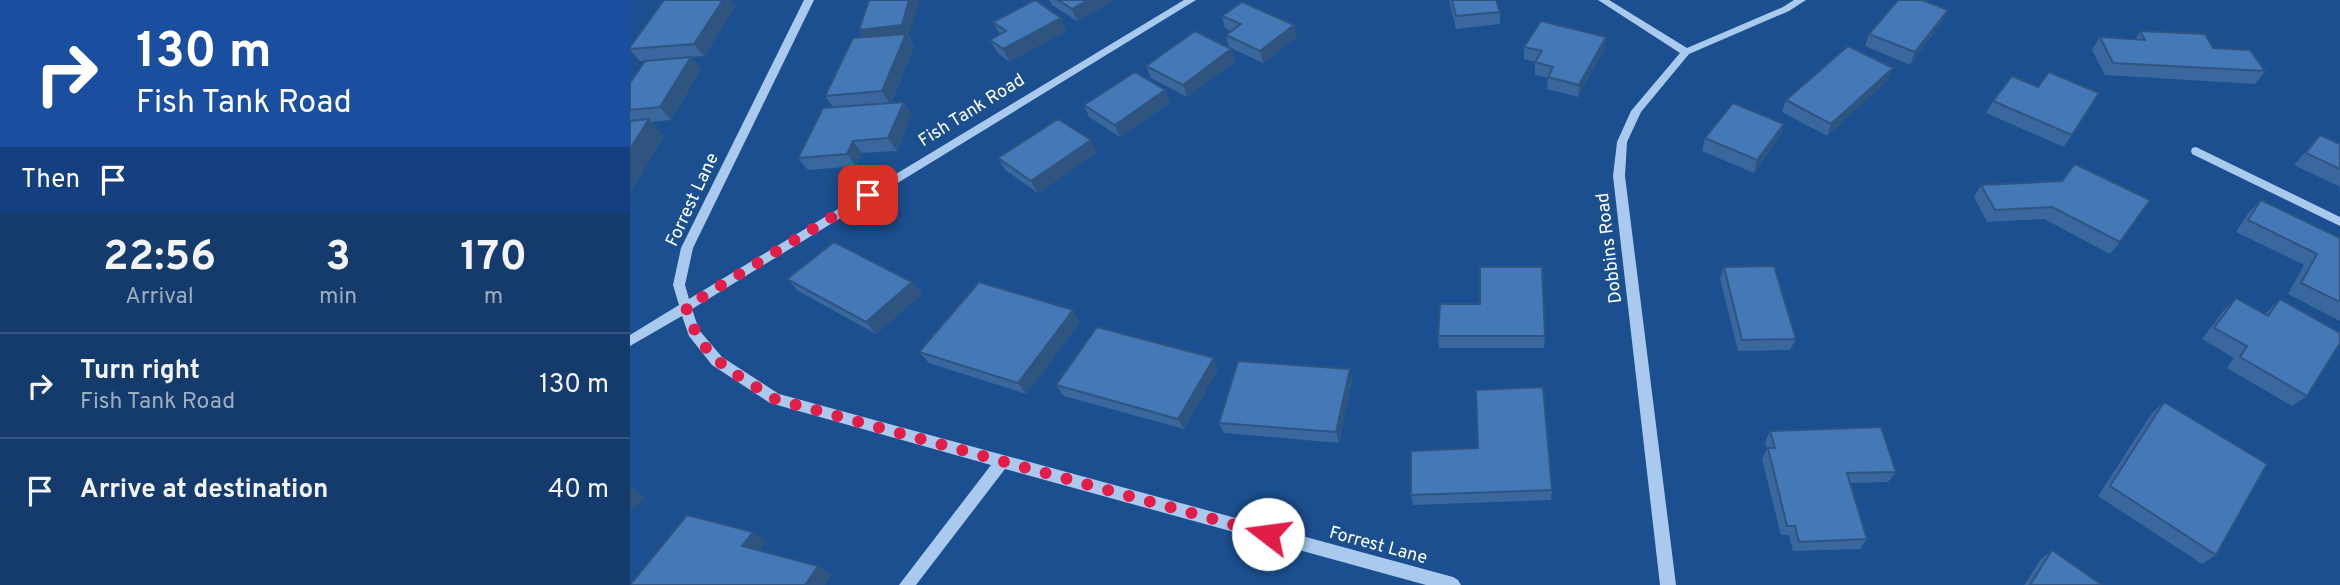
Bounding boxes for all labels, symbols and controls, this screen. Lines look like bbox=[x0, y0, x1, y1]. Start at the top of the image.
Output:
text: 130 m bbox=[136, 23, 272, 85]
icon: right bbox=[21, 28, 112, 119]
street label: Fish Tank Road bbox=[914, 69, 1030, 153]
text: Fish Tank Road bbox=[136, 84, 352, 124]
street label: Forrest Lane bbox=[661, 149, 725, 251]
icon: arrive bbox=[94, 161, 132, 199]
text: Then bbox=[21, 164, 80, 197]
pin bbox=[838, 165, 898, 225]
icon: arrive bbox=[849, 176, 887, 214]
street label: Dobbins Road bbox=[1592, 191, 1628, 305]
text: 22:56 bbox=[103, 232, 216, 285]
text: 3 bbox=[325, 232, 351, 285]
text: 170 bbox=[460, 232, 527, 285]
text: Arrival bbox=[125, 283, 194, 312]
text: min bbox=[319, 283, 357, 312]
text: m bbox=[484, 283, 503, 312]
text: Turn right bbox=[80, 355, 200, 388]
icon: right bbox=[21, 367, 59, 405]
text: 130 m bbox=[539, 369, 609, 402]
text: Fish Tank Road bbox=[80, 388, 235, 417]
icon: arrive bbox=[21, 472, 59, 510]
text: Arrive at destination bbox=[80, 474, 328, 507]
text: 40 m bbox=[548, 474, 609, 507]
position arrow bbox=[1231, 497, 1305, 571]
street label: Forrest Lane bbox=[1326, 522, 1430, 570]

